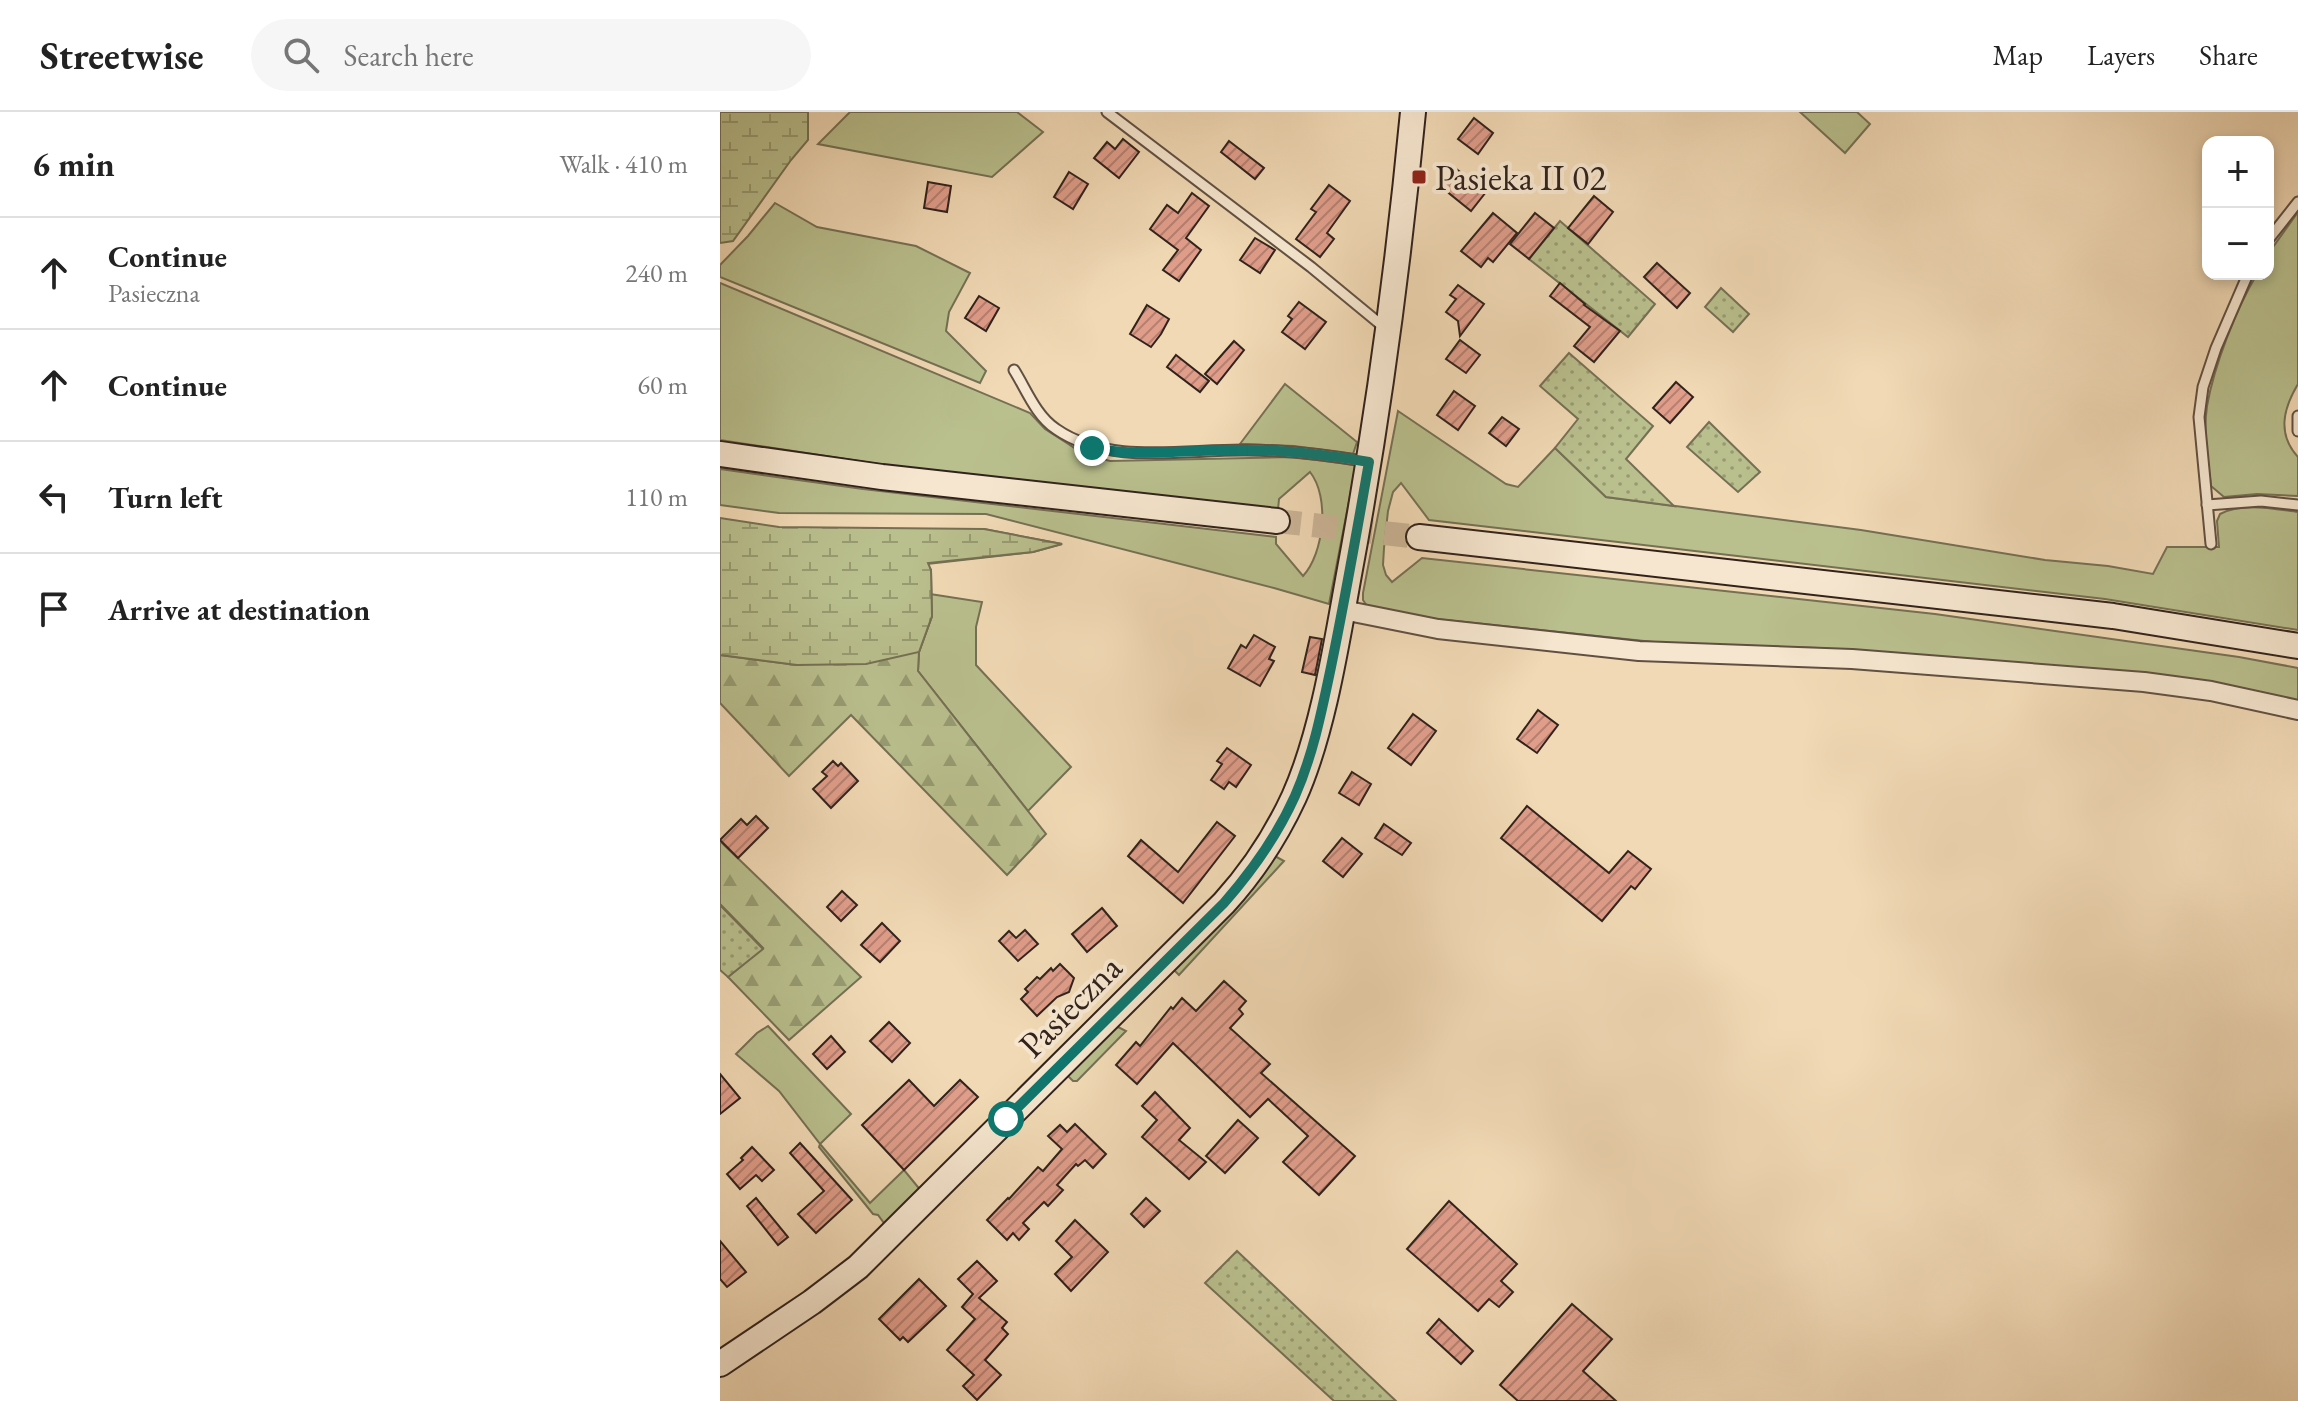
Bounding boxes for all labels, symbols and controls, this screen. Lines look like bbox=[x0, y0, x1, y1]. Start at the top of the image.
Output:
search box bbox=[251, 19, 811, 91]
text: Streetwise bbox=[40, 31, 203, 80]
icon: search bbox=[279, 33, 323, 77]
text: Search here bbox=[343, 36, 474, 75]
text: Map bbox=[1993, 37, 2043, 73]
text: Layers bbox=[2087, 37, 2155, 73]
text: Share bbox=[2199, 37, 2258, 73]
map controls bbox=[2202, 136, 2274, 280]
button: + bbox=[2202, 136, 2274, 208]
text: 6 min bbox=[32, 142, 115, 186]
text: Walk · 410 m bbox=[560, 147, 688, 181]
place label: Pasieka II 02 bbox=[1435, 154, 1607, 201]
marker: Pasieka II 02 bbox=[1410, 168, 1428, 186]
button: − bbox=[2202, 208, 2274, 280]
text: Continue bbox=[108, 237, 227, 276]
icon: ahead bbox=[32, 251, 76, 295]
text: 240 m bbox=[625, 256, 688, 290]
text: Pasieczna bbox=[108, 276, 200, 310]
icon: ahead bbox=[32, 363, 76, 407]
text: Continue bbox=[108, 366, 227, 405]
text: 60 m bbox=[638, 368, 688, 402]
route end bbox=[1074, 430, 1110, 466]
icon: left bbox=[32, 475, 76, 519]
text: Turn left bbox=[108, 478, 222, 517]
text: 110 m bbox=[625, 480, 688, 514]
icon: arrive bbox=[32, 587, 76, 631]
text: Arrive at destination bbox=[108, 590, 370, 629]
street label: Pasieczna bbox=[1008, 944, 1132, 1068]
route start bbox=[988, 1101, 1024, 1137]

